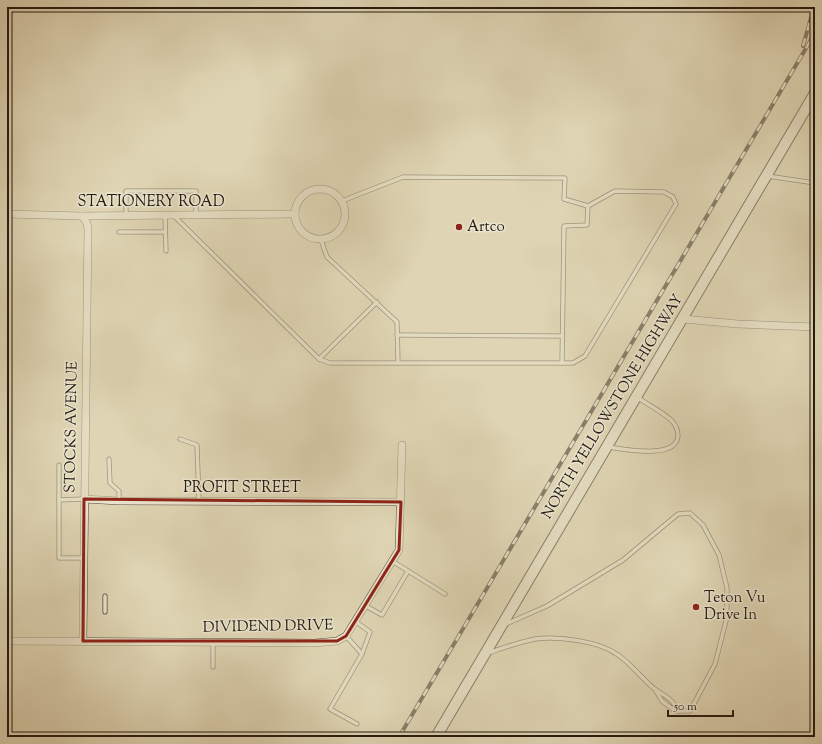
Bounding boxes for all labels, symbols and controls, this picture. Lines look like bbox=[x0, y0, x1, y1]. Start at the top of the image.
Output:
street label: STATIONERY ROAD bbox=[77, 192, 225, 213]
place label: Artco bbox=[467, 217, 505, 238]
marker: Artco bbox=[454, 222, 464, 232]
street label: NORTH YELLOWSTONE HIGHWAY bbox=[537, 290, 689, 523]
street label: STOCKS AVENUE bbox=[60, 361, 84, 493]
street label: PROFIT STREET bbox=[183, 478, 301, 499]
place label: Teton Vu Drive In bbox=[704, 588, 766, 626]
marker: Teton Vu Drive In bbox=[691, 602, 701, 612]
street label: DIVIDEND DRIVE bbox=[203, 615, 333, 639]
scale bar bbox=[668, 692, 733, 718]
text: 50 m bbox=[673, 698, 697, 716]

